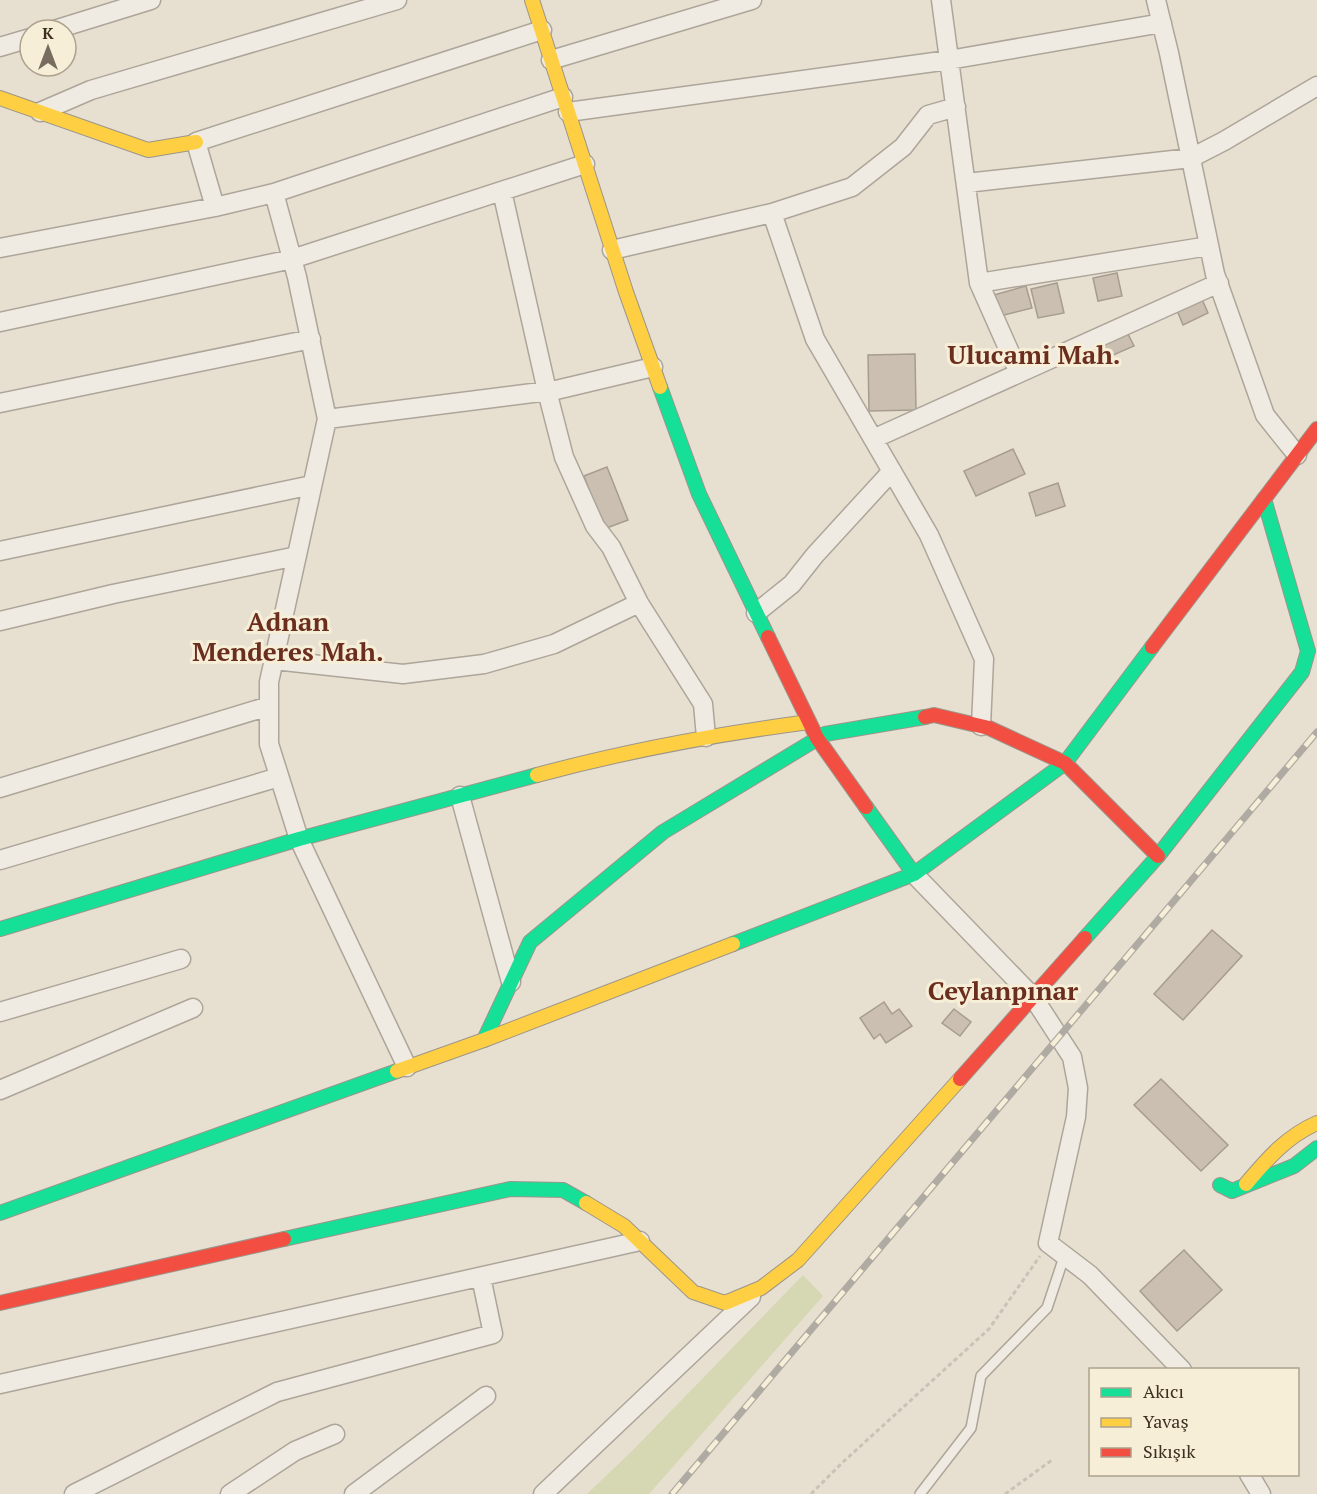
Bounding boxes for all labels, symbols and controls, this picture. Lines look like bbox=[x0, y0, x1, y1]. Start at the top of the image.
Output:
north arrow bbox=[18, 18, 78, 78]
text: K bbox=[42, 22, 54, 44]
district label: Ulucami Mah. bbox=[947, 337, 1121, 371]
district label: Adnan Menderes Mah. bbox=[192, 604, 384, 668]
district label: Ceylanpınar bbox=[928, 973, 1079, 1007]
legend bbox=[1089, 1368, 1299, 1476]
text: Akıcı bbox=[1143, 1379, 1184, 1403]
text: Yavaş bbox=[1143, 1409, 1189, 1433]
text: Sıkışık bbox=[1143, 1439, 1196, 1463]

